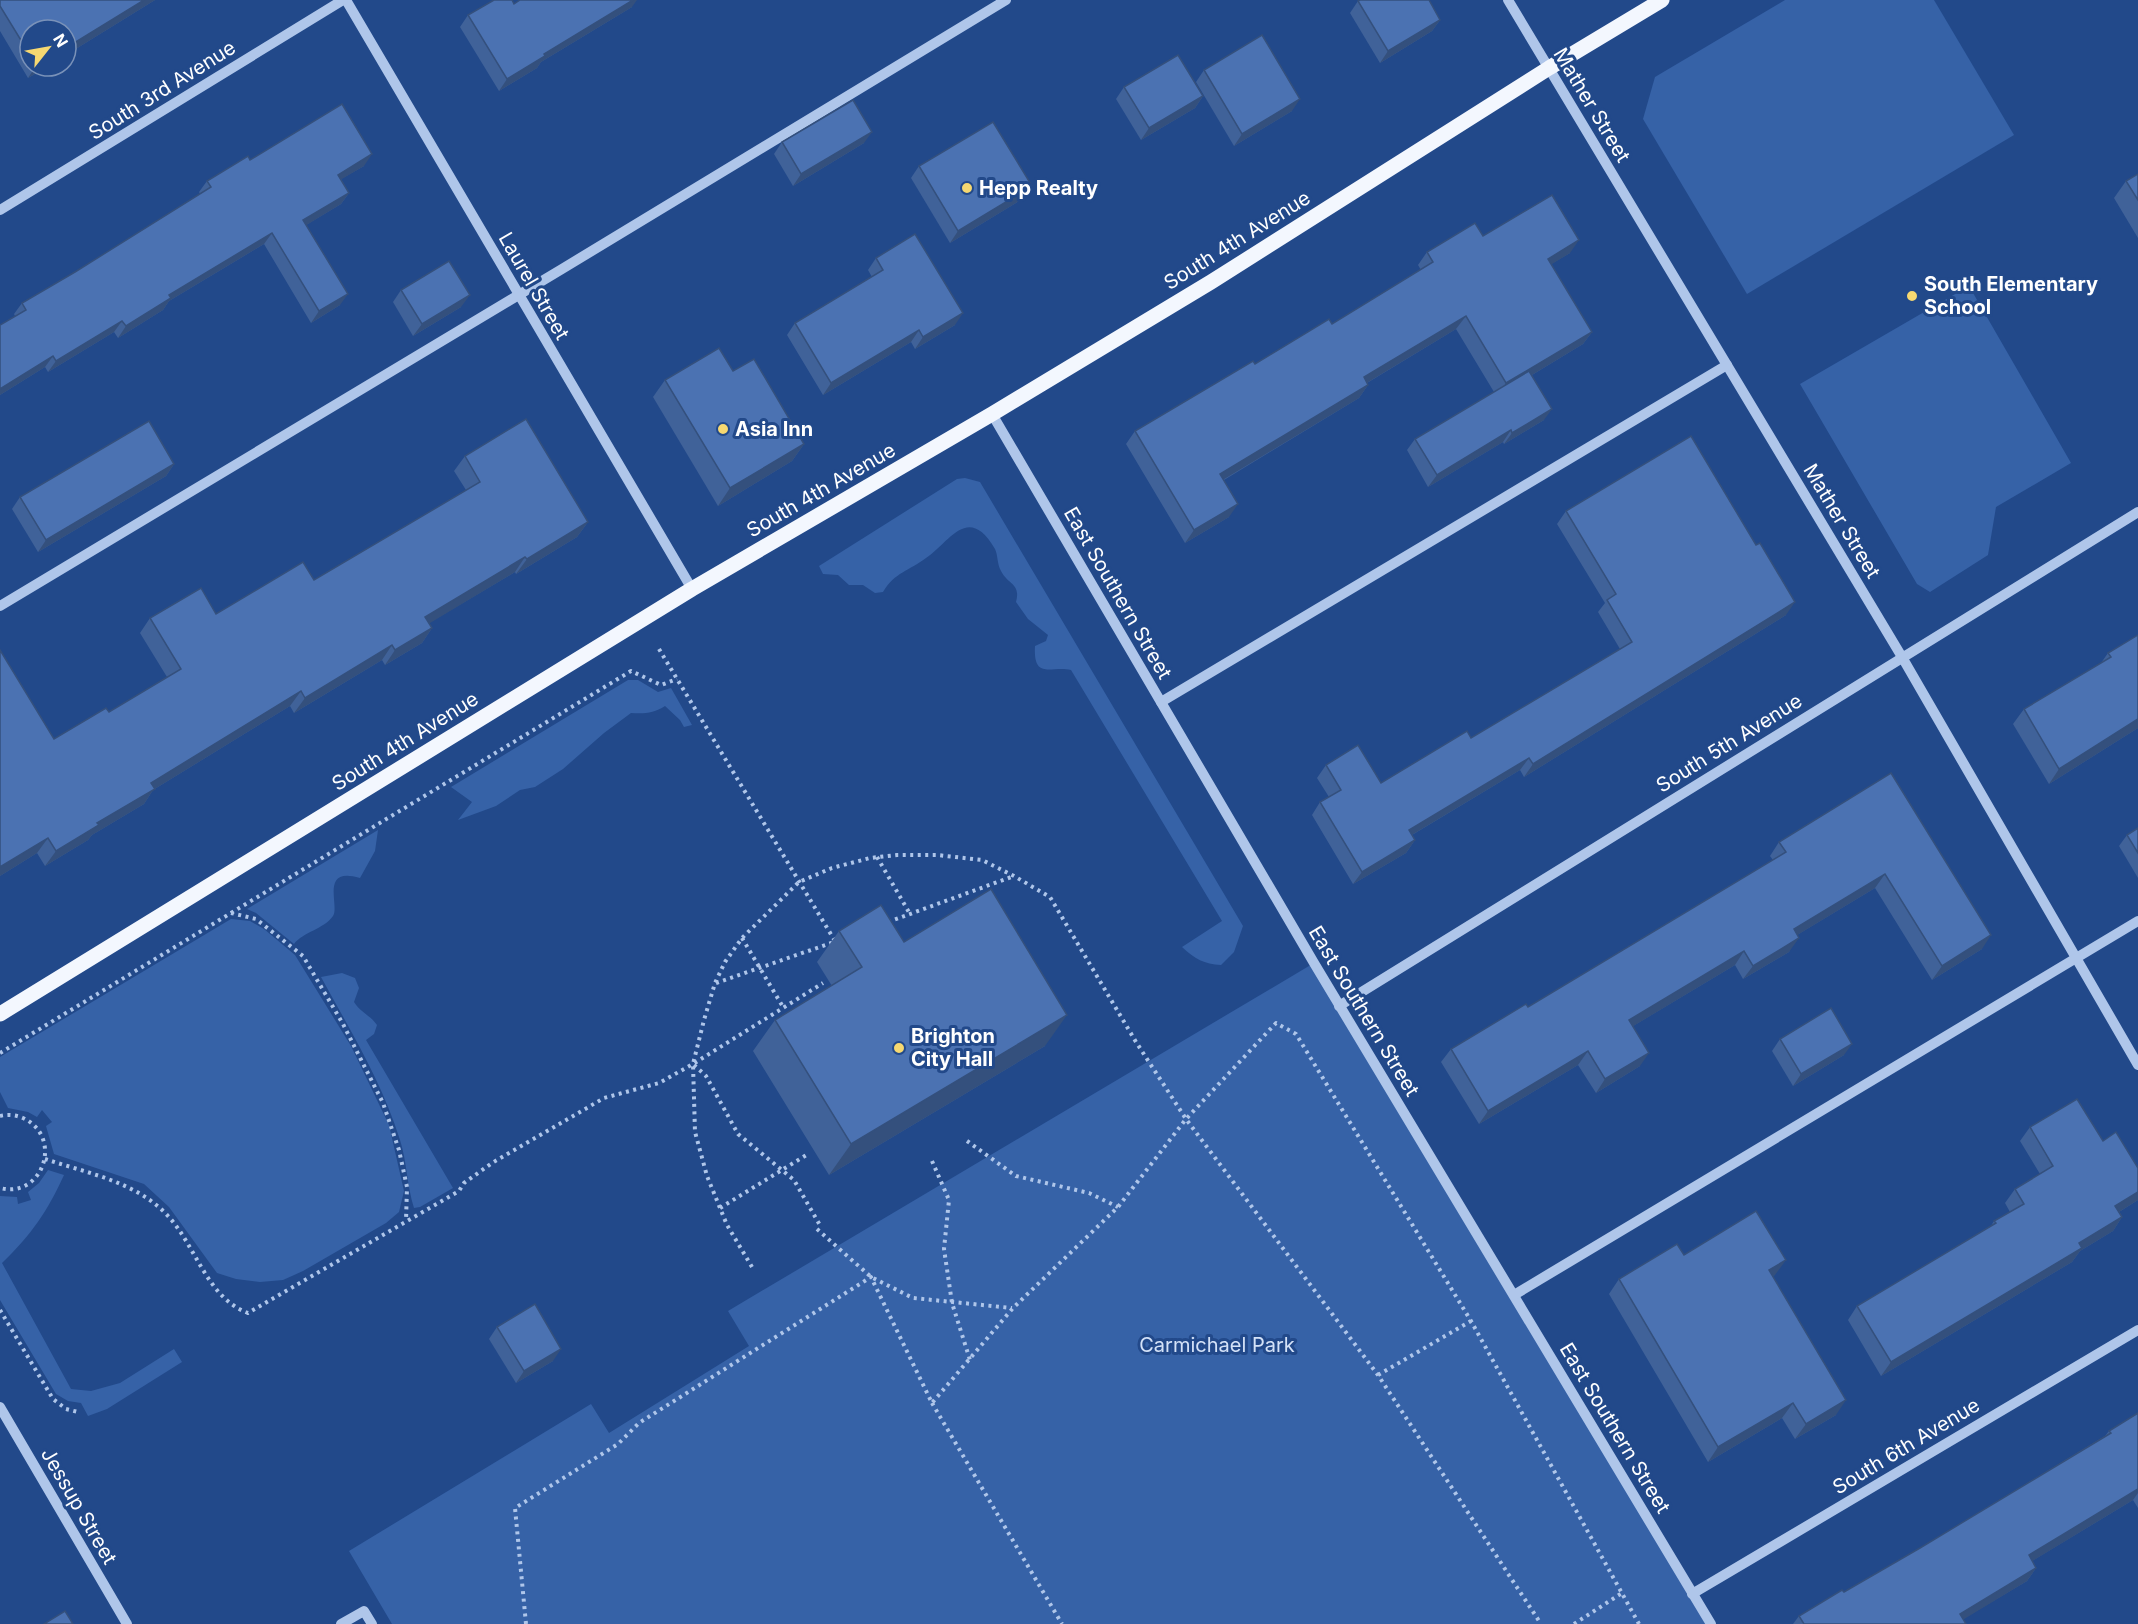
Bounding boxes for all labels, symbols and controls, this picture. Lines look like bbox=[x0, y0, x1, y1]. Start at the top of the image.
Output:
north arrow bbox=[18, 18, 78, 78]
text: N bbox=[49, 30, 73, 51]
street label: South 3rd Avenue bbox=[84, 35, 240, 145]
street label: Mather Street bbox=[1549, 44, 1636, 167]
place label: Hepp Realty bbox=[979, 176, 1098, 200]
marker: Hepp Realty bbox=[960, 181, 974, 195]
street label: South 4th Avenue bbox=[1159, 185, 1315, 295]
street label: Laurel Street bbox=[494, 228, 575, 344]
place label: South Elementary School bbox=[1924, 272, 2098, 319]
marker: South Elementary School bbox=[1905, 289, 1919, 303]
place label: Asia Inn bbox=[735, 417, 813, 441]
marker: Asia Inn bbox=[716, 422, 730, 436]
street label: South 4th Avenue bbox=[742, 438, 900, 542]
street label: Mather Street bbox=[1799, 460, 1886, 583]
street label: East Southern Street bbox=[1059, 503, 1177, 684]
street label: South 4th Avenue bbox=[327, 686, 483, 796]
street label: South 5th Avenue bbox=[1652, 689, 1806, 797]
street label: East Southern Street bbox=[1304, 922, 1425, 1101]
place label: Brighton City Hall bbox=[911, 1024, 995, 1071]
marker: Brighton City Hall bbox=[892, 1041, 906, 1055]
park label: Carmichael Park bbox=[1139, 1333, 1295, 1357]
street label: East Southern Street bbox=[1555, 1339, 1676, 1518]
street label: South 6th Avenue bbox=[1828, 1393, 1984, 1499]
street label: Jessup Street bbox=[36, 1444, 122, 1569]

